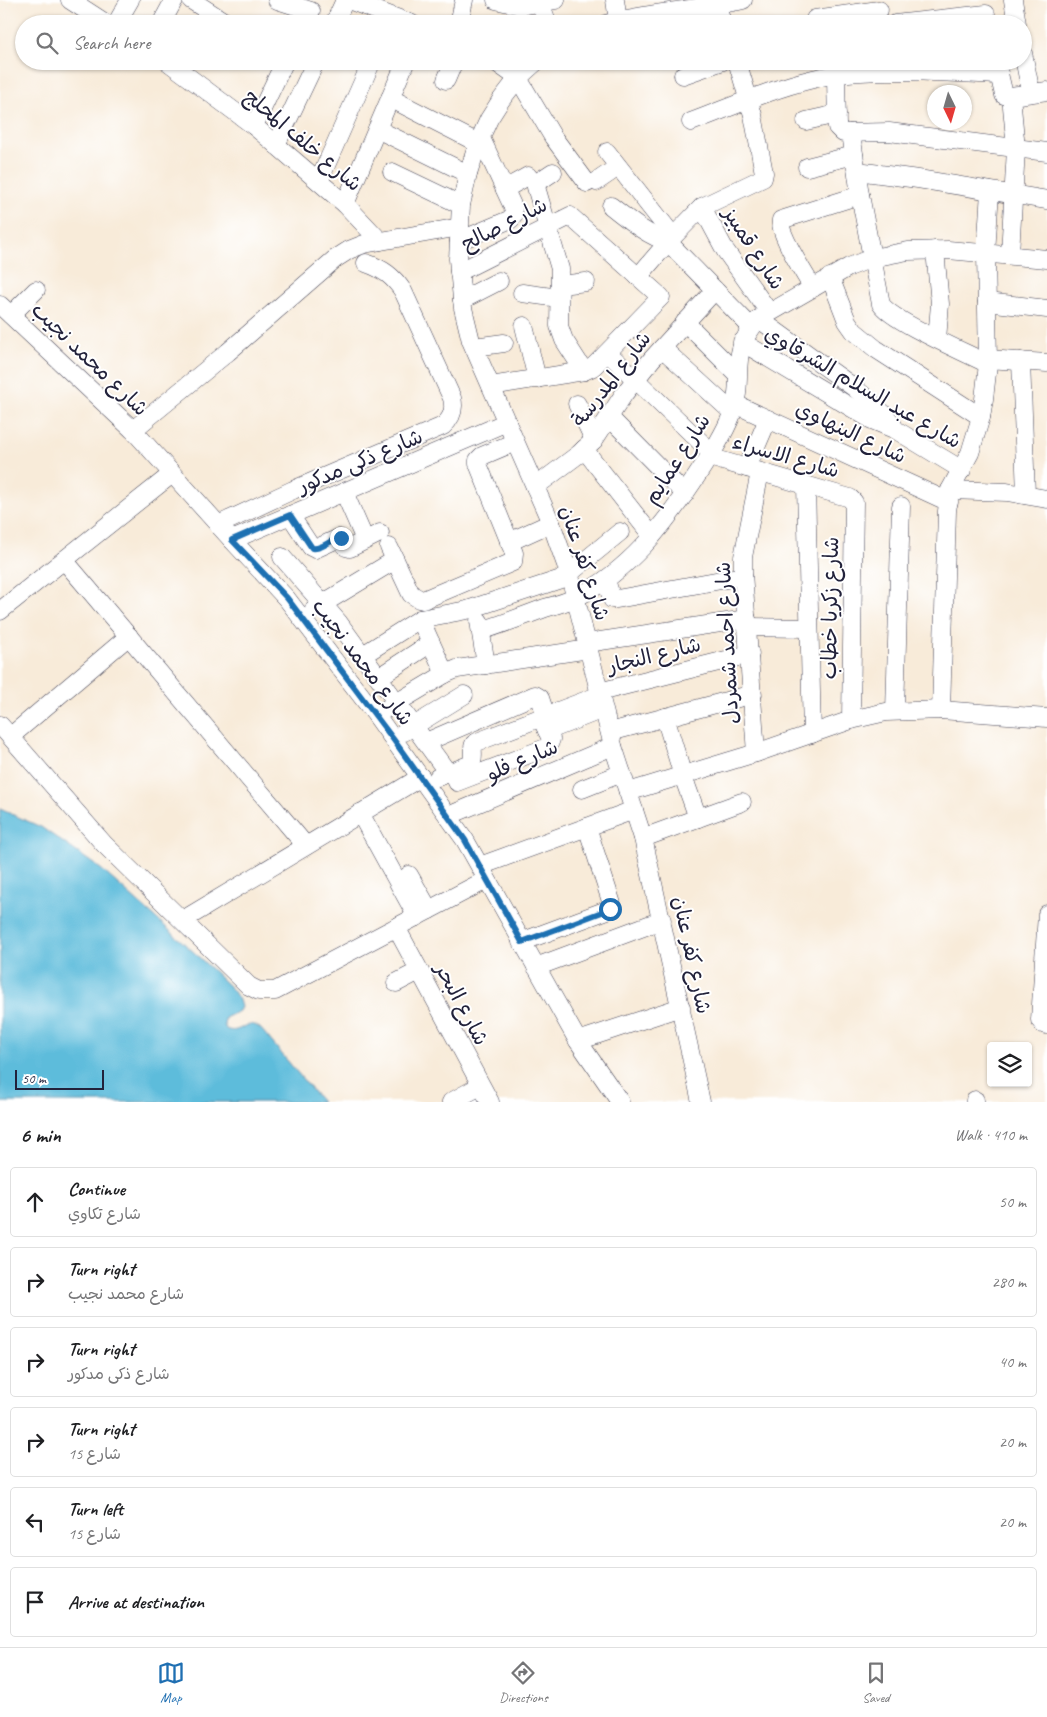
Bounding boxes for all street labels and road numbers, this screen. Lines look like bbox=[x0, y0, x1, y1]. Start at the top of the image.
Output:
street label: شارع خلف المحلج bbox=[238, 83, 367, 198]
street label: شارع صالح bbox=[457, 191, 552, 258]
street label: شارع قمبيز bbox=[715, 200, 790, 295]
street label: شارع محمد نجيب bbox=[25, 297, 154, 423]
street label: شارع عبد السلام الشرقاوي bbox=[758, 320, 966, 457]
street label: شارع المدرسة bbox=[566, 326, 658, 433]
street label: شارع البنهاوي bbox=[791, 395, 910, 471]
street label: شارع عمايم bbox=[638, 409, 718, 511]
street label: شارع ذكى مدكور bbox=[292, 423, 427, 502]
street label: شارع الاسراء bbox=[729, 428, 842, 486]
street label: شارع كفر عنان bbox=[552, 502, 616, 625]
street label: شارع زكريا خطاب bbox=[816, 536, 846, 680]
street label: شارع احمد شمردل bbox=[710, 561, 746, 725]
street label: شارع محمد نجيب bbox=[305, 593, 419, 732]
street label: شارع النجار bbox=[603, 631, 704, 682]
street label: شارع فلو bbox=[481, 733, 563, 789]
street label: شارع كفر عنان bbox=[665, 894, 717, 1017]
street label: شارع البحر bbox=[427, 957, 495, 1051]

